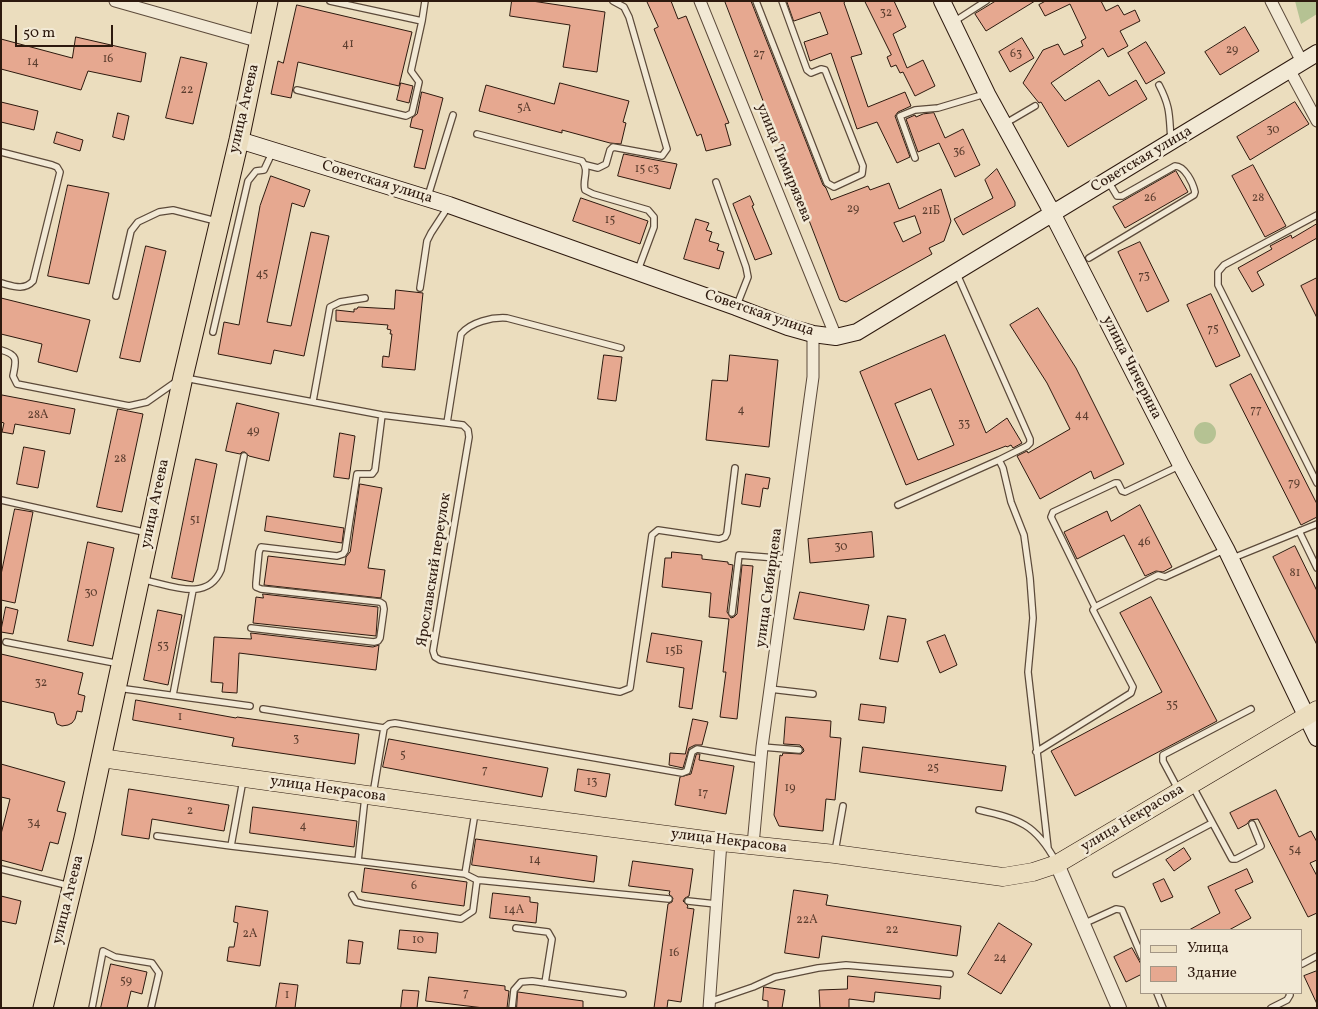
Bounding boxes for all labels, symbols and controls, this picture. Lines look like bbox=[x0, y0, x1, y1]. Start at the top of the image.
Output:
house number: 32 bbox=[880, 7, 892, 21]
scale bar bbox=[18, 15, 115, 47]
text: 50 m bbox=[23, 23, 55, 44]
house number: 41 bbox=[342, 38, 354, 52]
house number: 29 bbox=[1226, 44, 1238, 58]
house number: 27 bbox=[753, 48, 765, 62]
house number: 63 bbox=[1010, 48, 1022, 62]
house number: 16 bbox=[103, 53, 113, 67]
house number: 14 bbox=[27, 56, 39, 70]
street label: улица Агеева bbox=[226, 63, 264, 155]
house number: 22 bbox=[181, 84, 193, 98]
street label: улица Тимирязева bbox=[751, 101, 815, 225]
house number: 5А bbox=[517, 102, 531, 116]
street label: Советская улица bbox=[1088, 123, 1196, 197]
house number: 30 bbox=[1266, 124, 1280, 138]
house number: 36 bbox=[953, 146, 965, 160]
street label: Советская улица bbox=[320, 158, 434, 208]
house number: 15 с3 bbox=[635, 163, 659, 177]
house number: 26 bbox=[1144, 192, 1156, 206]
house number: 28 bbox=[1252, 192, 1264, 206]
house number: 29 bbox=[847, 203, 859, 217]
house number: 21Б bbox=[922, 205, 940, 219]
house number: 15 bbox=[605, 214, 615, 228]
house number: 45 bbox=[256, 268, 268, 282]
house number: 73 bbox=[1138, 270, 1150, 284]
street label: Советская улица bbox=[702, 287, 816, 341]
street label: улица Чичерина bbox=[1097, 313, 1165, 423]
house number: 75 bbox=[1207, 323, 1219, 337]
house number: 4 bbox=[737, 404, 745, 418]
house number: 77 bbox=[1250, 404, 1262, 418]
house number: 28А bbox=[28, 409, 48, 423]
house number: 44 bbox=[1075, 409, 1089, 423]
house number: 33 bbox=[958, 418, 970, 432]
house number: 49 bbox=[246, 425, 260, 439]
house number: 28 bbox=[114, 453, 126, 467]
street label: улица Агеева bbox=[138, 458, 174, 550]
house number: 79 bbox=[1288, 477, 1300, 491]
street label: Ярославский переулок bbox=[414, 492, 456, 648]
house number: 51 bbox=[190, 514, 200, 528]
street label: улица Сибирцева bbox=[753, 527, 787, 649]
house number: 46 bbox=[1137, 536, 1151, 550]
house number: 30 bbox=[834, 541, 848, 555]
house number: 81 bbox=[1290, 567, 1300, 581]
house number: 30 bbox=[84, 587, 98, 601]
house number: 53 bbox=[157, 640, 169, 654]
house number: 15Б bbox=[665, 645, 683, 659]
house number: 32 bbox=[35, 677, 47, 691]
house number: 35 bbox=[1166, 699, 1178, 713]
house number: 1 bbox=[178, 711, 182, 725]
house number: 3 bbox=[293, 733, 299, 747]
house number: 5 bbox=[400, 749, 406, 763]
house number: 25 bbox=[927, 762, 939, 776]
house number: 7 bbox=[482, 764, 488, 778]
street label: улица Некрасова bbox=[269, 773, 387, 807]
house number: 13 bbox=[587, 776, 597, 790]
street label: улица Некрасова bbox=[1078, 781, 1188, 857]
house number: 19 bbox=[785, 782, 795, 796]
house number: 17 bbox=[698, 787, 708, 801]
house number: 2 bbox=[187, 805, 193, 819]
house number: 34 bbox=[27, 817, 41, 831]
house number: 4 bbox=[299, 820, 307, 834]
street label: улица Некрасова bbox=[670, 826, 788, 858]
house number: 54 bbox=[1289, 844, 1301, 858]
street label: улица Агеева bbox=[49, 854, 89, 946]
house number: 14 bbox=[529, 854, 541, 868]
house number: 6 bbox=[411, 880, 417, 894]
house number: 14А bbox=[504, 904, 524, 918]
house number: 22А bbox=[796, 914, 818, 928]
house number: 22 bbox=[886, 924, 898, 938]
house number: 2А bbox=[243, 928, 257, 942]
legend bbox=[1140, 929, 1303, 994]
house number: 10 bbox=[412, 934, 424, 948]
text: Улица bbox=[1187, 938, 1229, 959]
house number: 16 bbox=[669, 947, 679, 961]
house number: 24 bbox=[993, 952, 1007, 966]
text: Здание bbox=[1187, 963, 1237, 984]
house number: 59 bbox=[120, 975, 132, 989]
house number: 7 bbox=[463, 987, 469, 1001]
house number: 1 bbox=[285, 989, 289, 1003]

